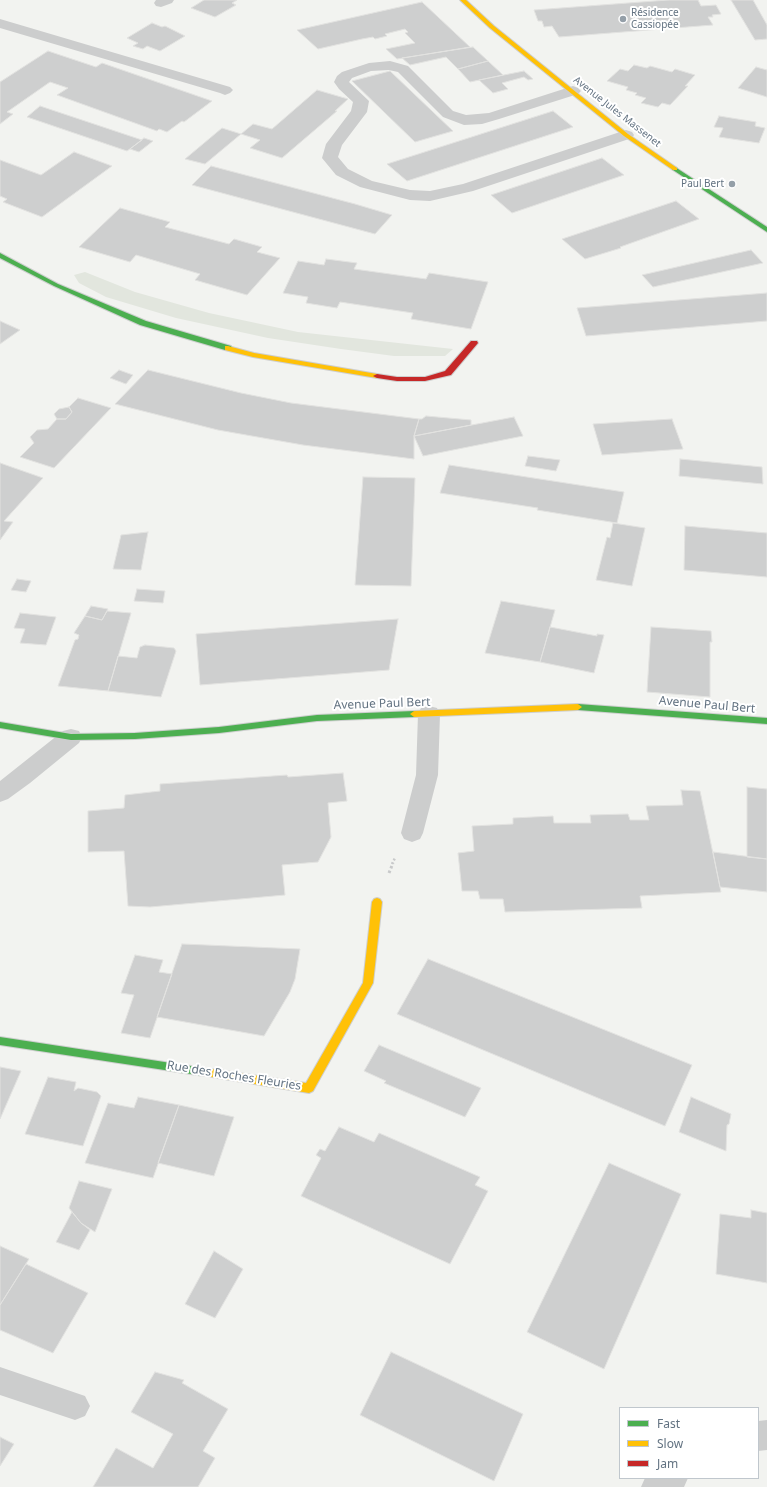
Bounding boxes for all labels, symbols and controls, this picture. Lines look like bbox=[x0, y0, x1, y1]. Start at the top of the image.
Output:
place label: Résidence Cassiopée bbox=[631, 7, 679, 30]
marker: Résidence Cassiopée bbox=[618, 14, 628, 24]
street label: Avenue Jules Massenet bbox=[571, 74, 663, 150]
place label: Paul Bert bbox=[681, 178, 724, 190]
marker: Paul Bert bbox=[727, 179, 737, 189]
street label: Avenue Paul Bert bbox=[658, 694, 756, 716]
street label: Avenue Paul Bert bbox=[333, 695, 431, 713]
street label: Rue des Roches Fleuries bbox=[166, 1058, 302, 1094]
legend bbox=[619, 1407, 759, 1479]
text: Fast bbox=[657, 1415, 680, 1432]
text: Slow bbox=[657, 1435, 683, 1452]
text: Jam bbox=[657, 1455, 678, 1472]

